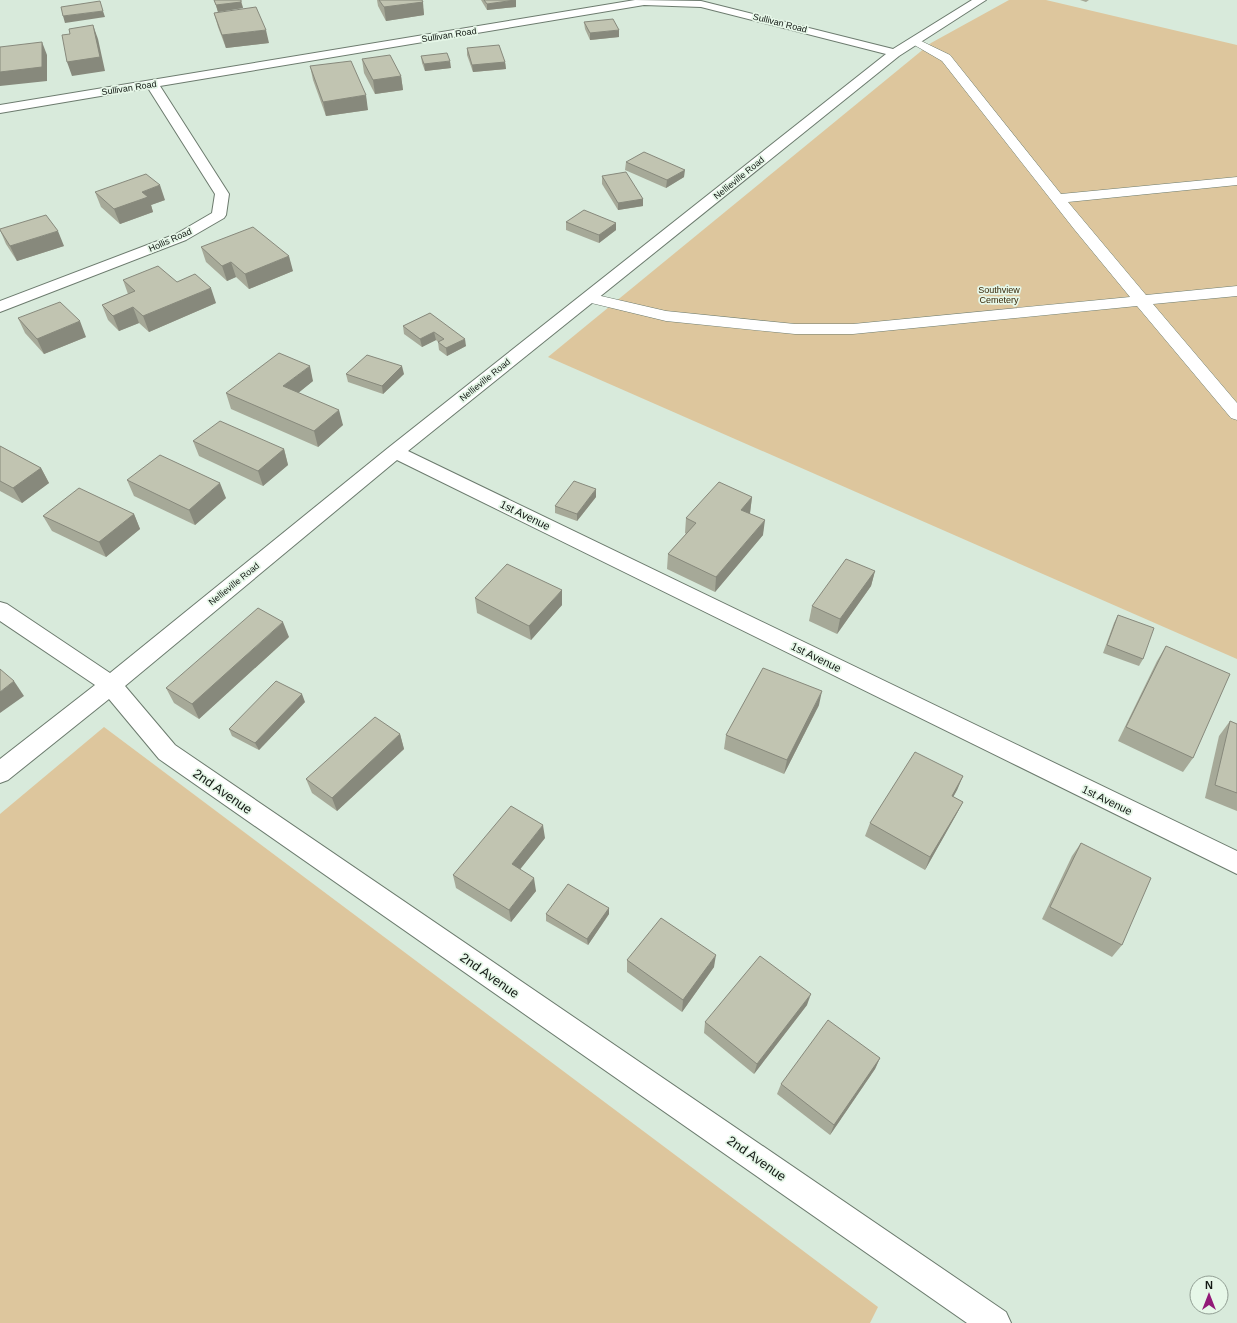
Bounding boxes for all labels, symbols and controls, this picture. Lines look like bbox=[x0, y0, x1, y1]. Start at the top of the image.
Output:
street label: Sullivan Road bbox=[752, 11, 808, 35]
street label: Sullivan Road bbox=[421, 26, 477, 44]
street label: Sullivan Road bbox=[101, 79, 157, 97]
street label: Nellieville Road bbox=[712, 155, 766, 201]
street label: Hollis Road bbox=[147, 226, 193, 254]
park label: Southview Cemetery bbox=[978, 285, 1020, 305]
street label: Nellieville Road bbox=[458, 357, 512, 403]
street label: 1st Avenue bbox=[498, 498, 552, 532]
street label: Nellieville Road bbox=[207, 561, 261, 607]
street label: 1st Avenue bbox=[789, 640, 843, 674]
street label: 2nd Avenue bbox=[190, 766, 255, 817]
street label: 1st Avenue bbox=[1080, 783, 1134, 817]
street label: 2nd Avenue bbox=[457, 950, 522, 1001]
street label: 2nd Avenue bbox=[724, 1133, 789, 1184]
north arrow bbox=[1189, 1275, 1229, 1315]
text: N bbox=[1205, 1279, 1213, 1291]

